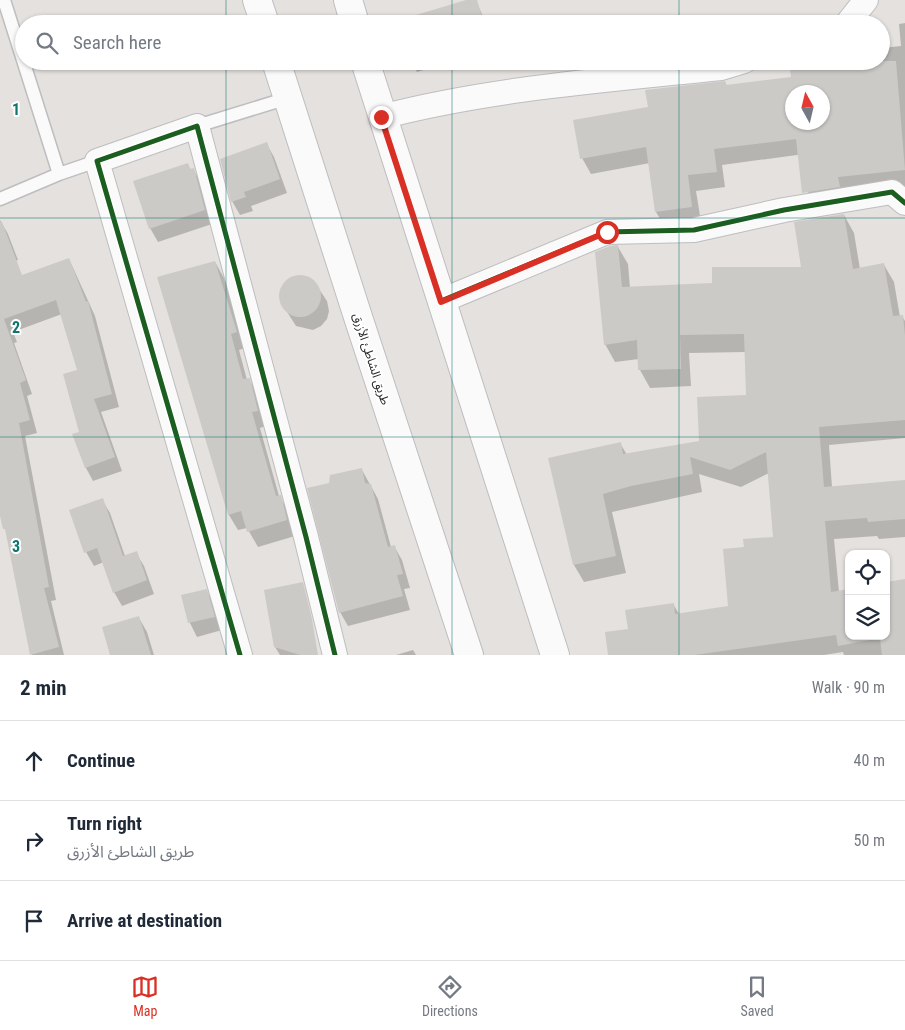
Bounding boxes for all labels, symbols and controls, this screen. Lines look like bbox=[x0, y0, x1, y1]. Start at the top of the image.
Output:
search box bbox=[15, 15, 890, 70]
icon: search bbox=[33, 29, 61, 57]
text: Search here bbox=[73, 31, 161, 54]
north arrow bbox=[785, 85, 830, 130]
text: 1 bbox=[12, 100, 20, 119]
route end bbox=[370, 106, 393, 129]
route start bbox=[596, 221, 619, 244]
street label: طريق الشاطئ الأزرق bbox=[349, 311, 392, 407]
text: 2 bbox=[12, 318, 20, 337]
text: 3 bbox=[12, 537, 20, 556]
map controls bbox=[845, 550, 890, 640]
button: locate bbox=[845, 550, 890, 595]
button: layers bbox=[845, 595, 890, 640]
text: 2 min bbox=[20, 676, 67, 700]
text: Walk · 90 m bbox=[812, 678, 885, 697]
icon: ahead bbox=[20, 747, 48, 775]
text: Continue bbox=[67, 749, 135, 772]
text: 40 m bbox=[853, 751, 885, 770]
text: Turn right bbox=[67, 812, 142, 835]
icon: right bbox=[20, 827, 48, 855]
text: 50 m bbox=[853, 831, 885, 850]
text: طريق الشاطئ الأزرق bbox=[67, 842, 194, 861]
icon: arrive bbox=[20, 907, 48, 935]
text: Arrive at destination bbox=[67, 909, 222, 932]
tab: Map bbox=[131, 973, 159, 1019]
tab: Directions bbox=[422, 973, 478, 1019]
tab: Saved bbox=[740, 973, 774, 1019]

